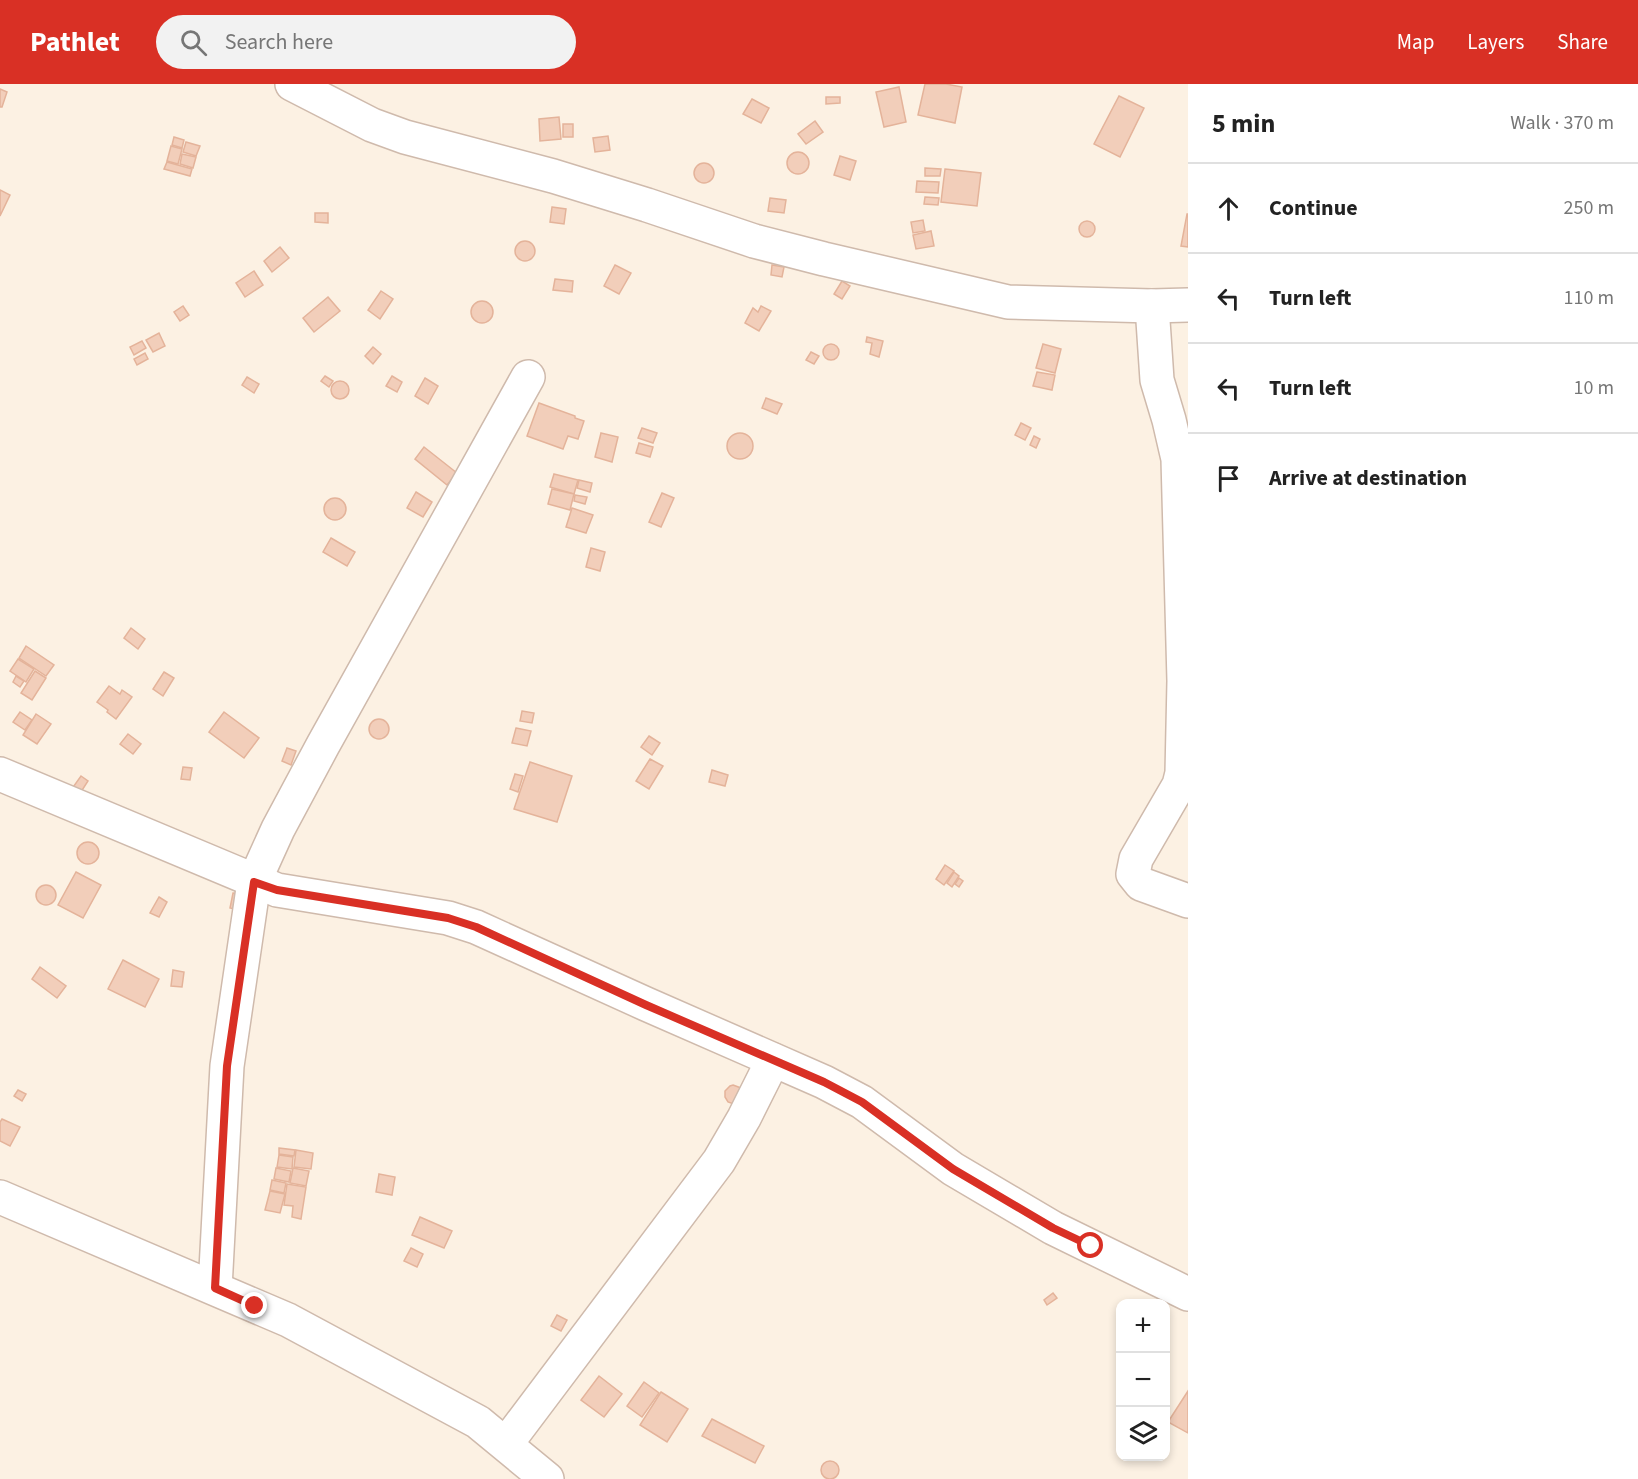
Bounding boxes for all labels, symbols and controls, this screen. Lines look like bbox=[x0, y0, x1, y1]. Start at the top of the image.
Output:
search box bbox=[156, 15, 576, 69]
text: Pathlet bbox=[30, 22, 120, 62]
icon: search bbox=[177, 26, 210, 59]
text: Search here bbox=[225, 26, 333, 58]
text: Map bbox=[1397, 27, 1434, 57]
text: Layers bbox=[1467, 27, 1524, 57]
text: Share bbox=[1557, 27, 1608, 57]
text: 5 min bbox=[1212, 105, 1275, 142]
text: Walk · 370 m bbox=[1510, 109, 1614, 137]
icon: ahead bbox=[1212, 192, 1245, 225]
text: Continue bbox=[1269, 192, 1358, 224]
text: 250 m bbox=[1564, 194, 1614, 222]
icon: left bbox=[1212, 282, 1245, 315]
text: Turn left bbox=[1269, 282, 1351, 314]
text: 110 m bbox=[1564, 284, 1614, 312]
icon: left bbox=[1212, 372, 1245, 405]
text: Turn left bbox=[1269, 372, 1351, 404]
text: 10 m bbox=[1574, 374, 1614, 402]
icon: arrive bbox=[1212, 462, 1245, 495]
text: Arrive at destination bbox=[1269, 462, 1467, 494]
route start bbox=[1077, 1232, 1103, 1258]
route end bbox=[241, 1292, 267, 1318]
map controls bbox=[1116, 1299, 1170, 1461]
button: + bbox=[1116, 1299, 1170, 1353]
button: − bbox=[1116, 1353, 1170, 1407]
button: layers bbox=[1116, 1407, 1170, 1461]

